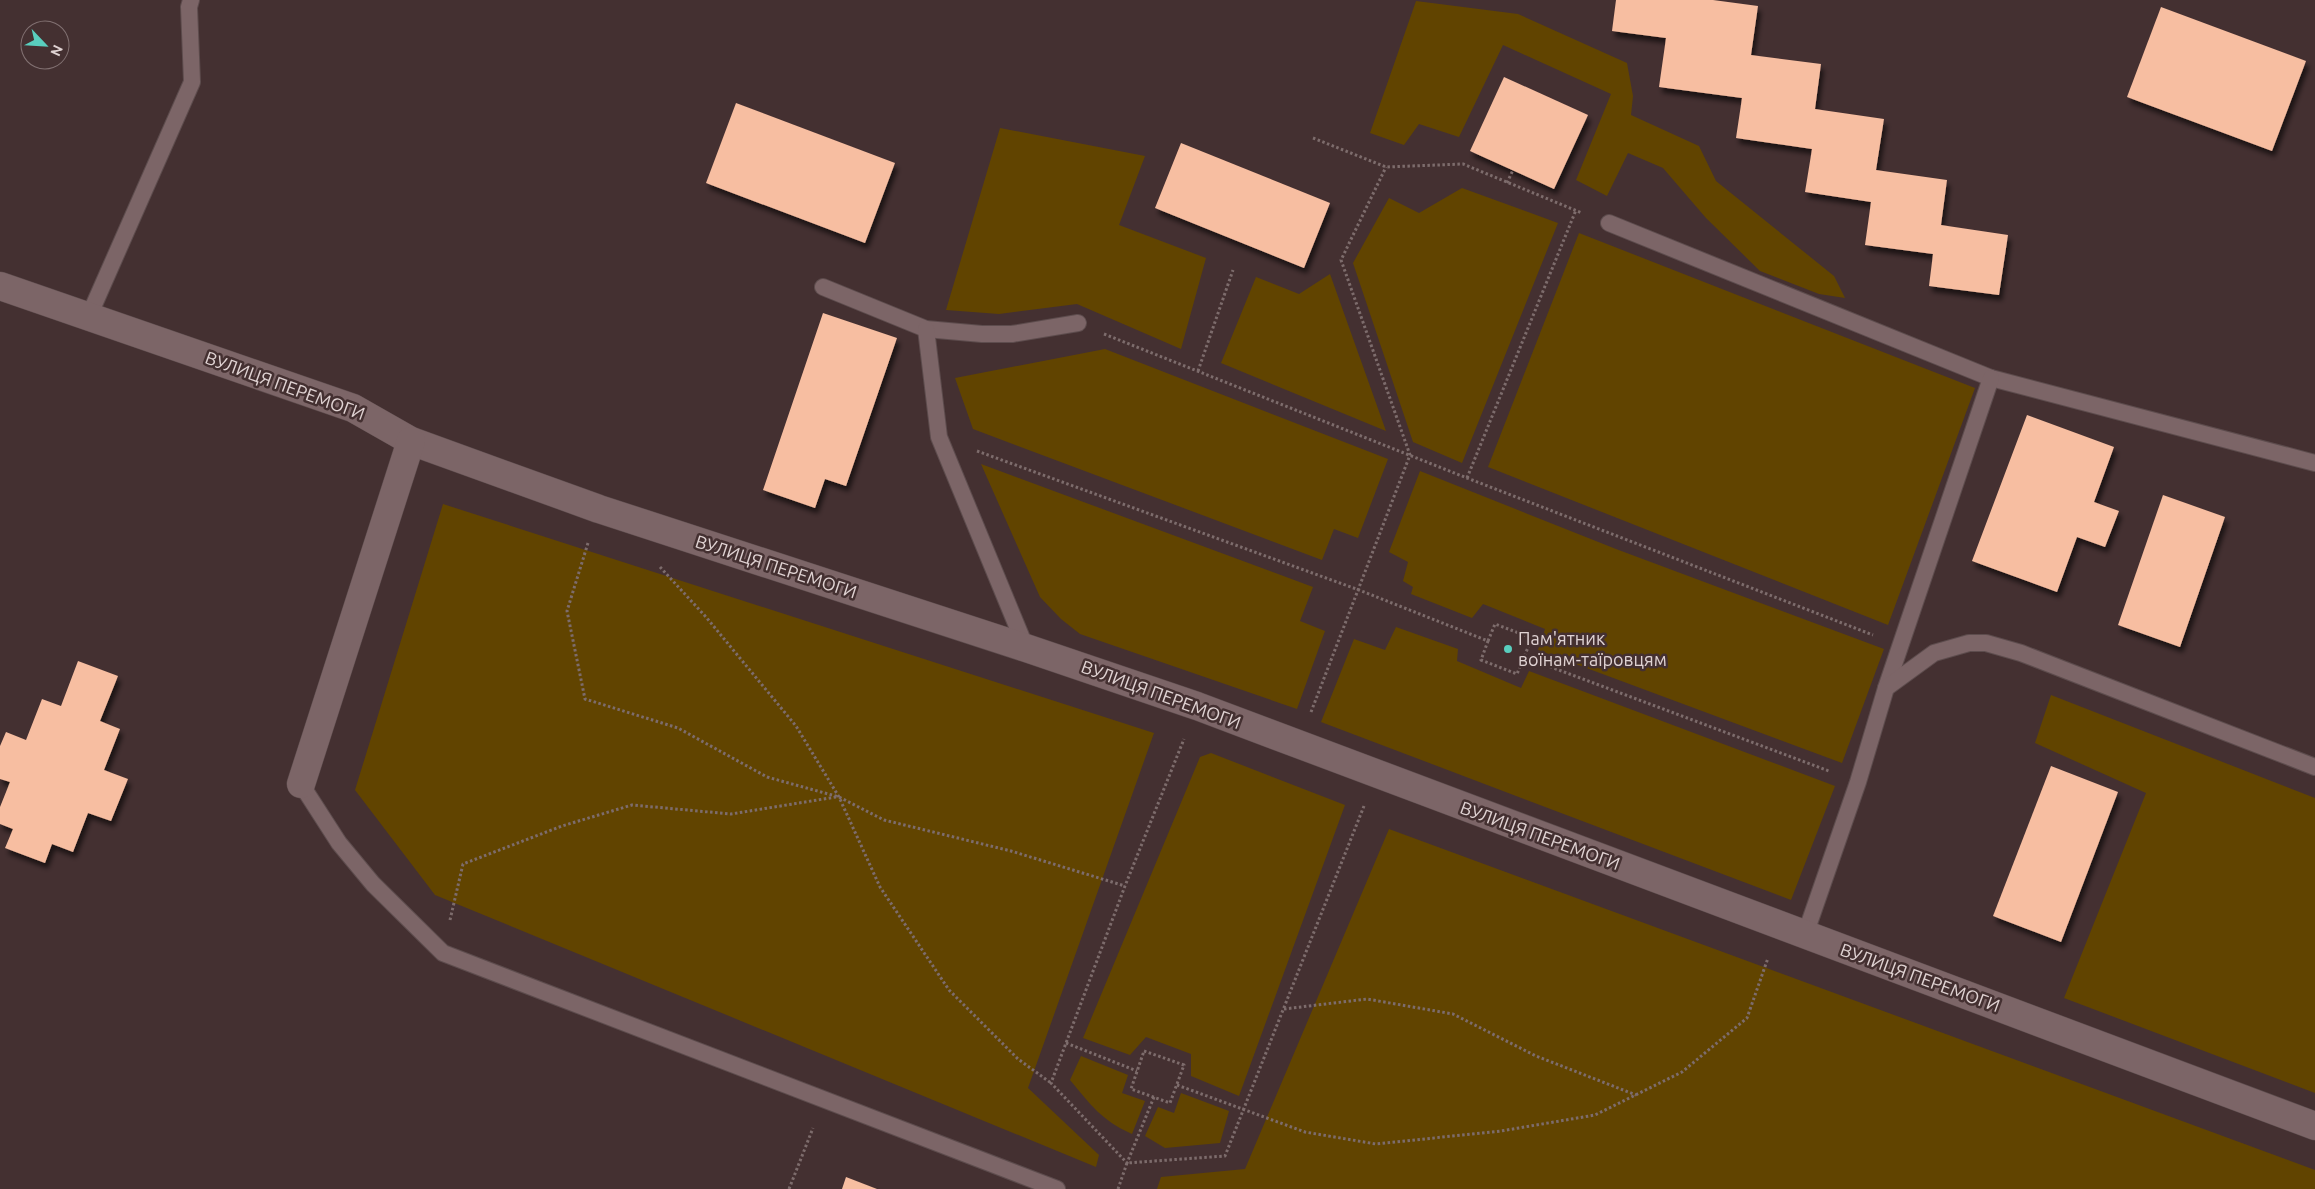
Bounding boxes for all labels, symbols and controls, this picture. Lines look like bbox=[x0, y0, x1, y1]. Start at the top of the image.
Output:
north arrow bbox=[20, 20, 70, 70]
text: N bbox=[47, 42, 66, 59]
street label: ВУЛИЦЯ ПЕРЕМОГИ bbox=[203, 347, 368, 423]
street label: ВУЛИЦЯ ПЕРЕМОГИ bbox=[693, 531, 860, 602]
place label: Пам'ятник воїнам-таїровцям bbox=[1518, 628, 1667, 669]
marker: Пам'ятник воїнам-таїровцям bbox=[1502, 643, 1514, 655]
street label: ВУЛИЦЯ ПЕРЕМОГИ bbox=[1079, 656, 1244, 732]
street label: ВУЛИЦЯ ПЕРЕМОГИ bbox=[1458, 797, 1623, 873]
street label: ВУЛИЦЯ ПЕРЕМОГИ bbox=[1838, 939, 2003, 1015]

